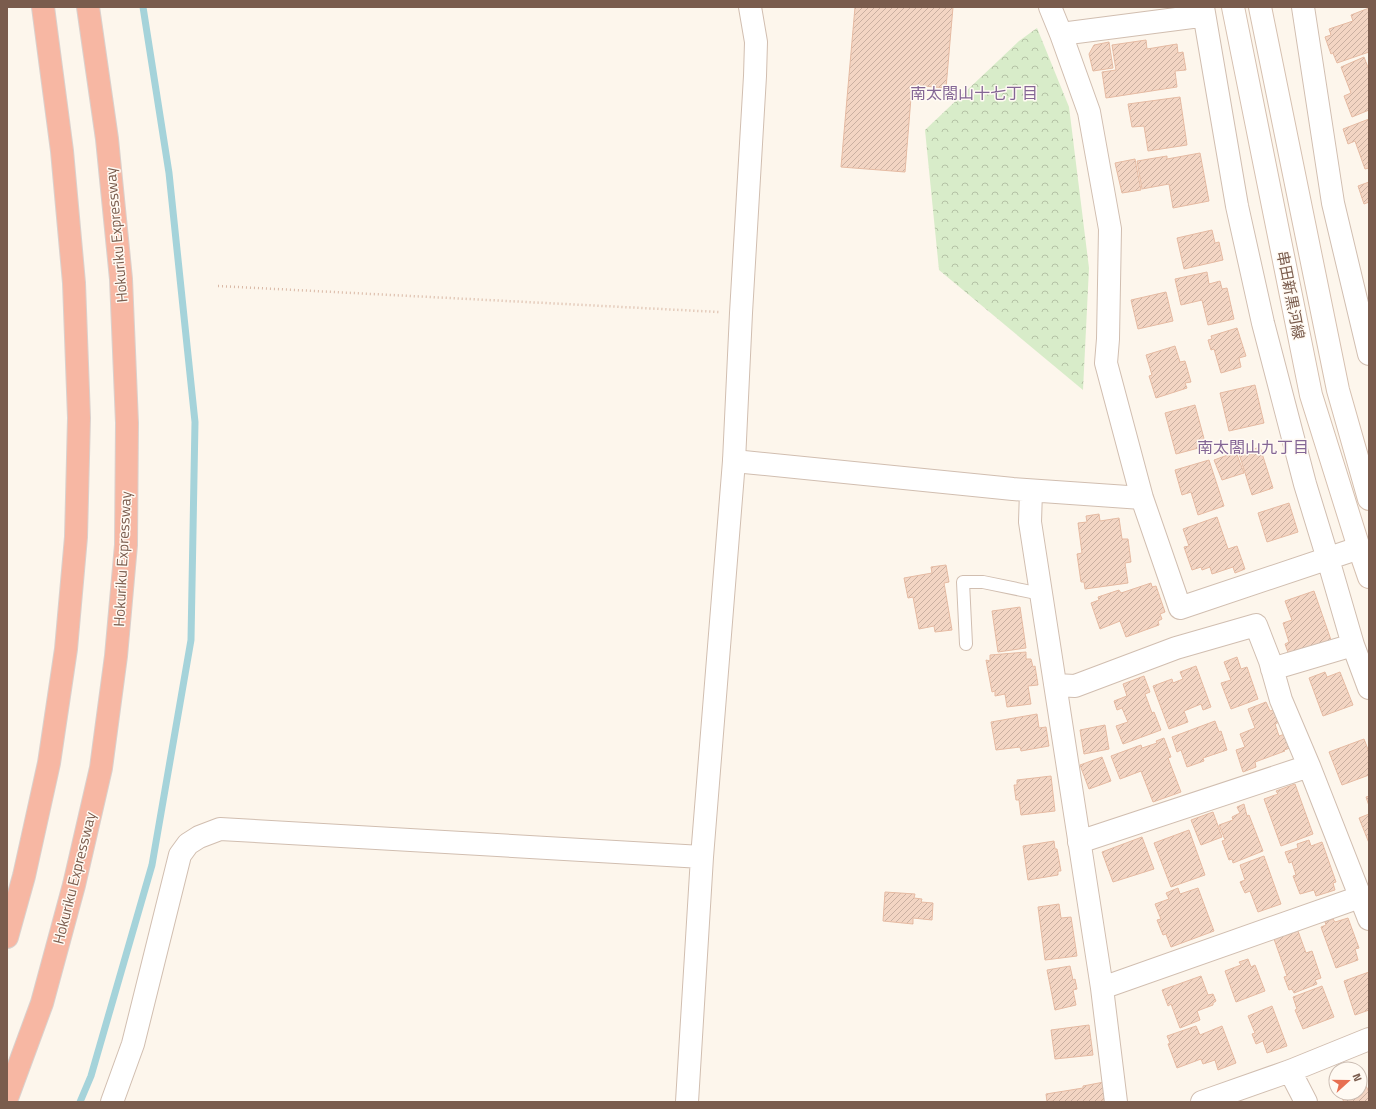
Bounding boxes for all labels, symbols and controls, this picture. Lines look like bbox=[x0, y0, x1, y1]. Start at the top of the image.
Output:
district label: 南太閤山十七丁目 bbox=[910, 81, 1038, 105]
street label: Hokuriku Expressway bbox=[99, 166, 133, 304]
street label: 串田新黒河線 bbox=[1271, 249, 1311, 341]
district label: 南太閤山九丁目 bbox=[1197, 435, 1309, 459]
street label: Hokuriku Expressway bbox=[107, 491, 137, 627]
street label: Hokuriku Expressway bbox=[46, 809, 102, 947]
north arrow bbox=[1328, 1061, 1368, 1101]
text: N bbox=[1349, 1071, 1366, 1084]

